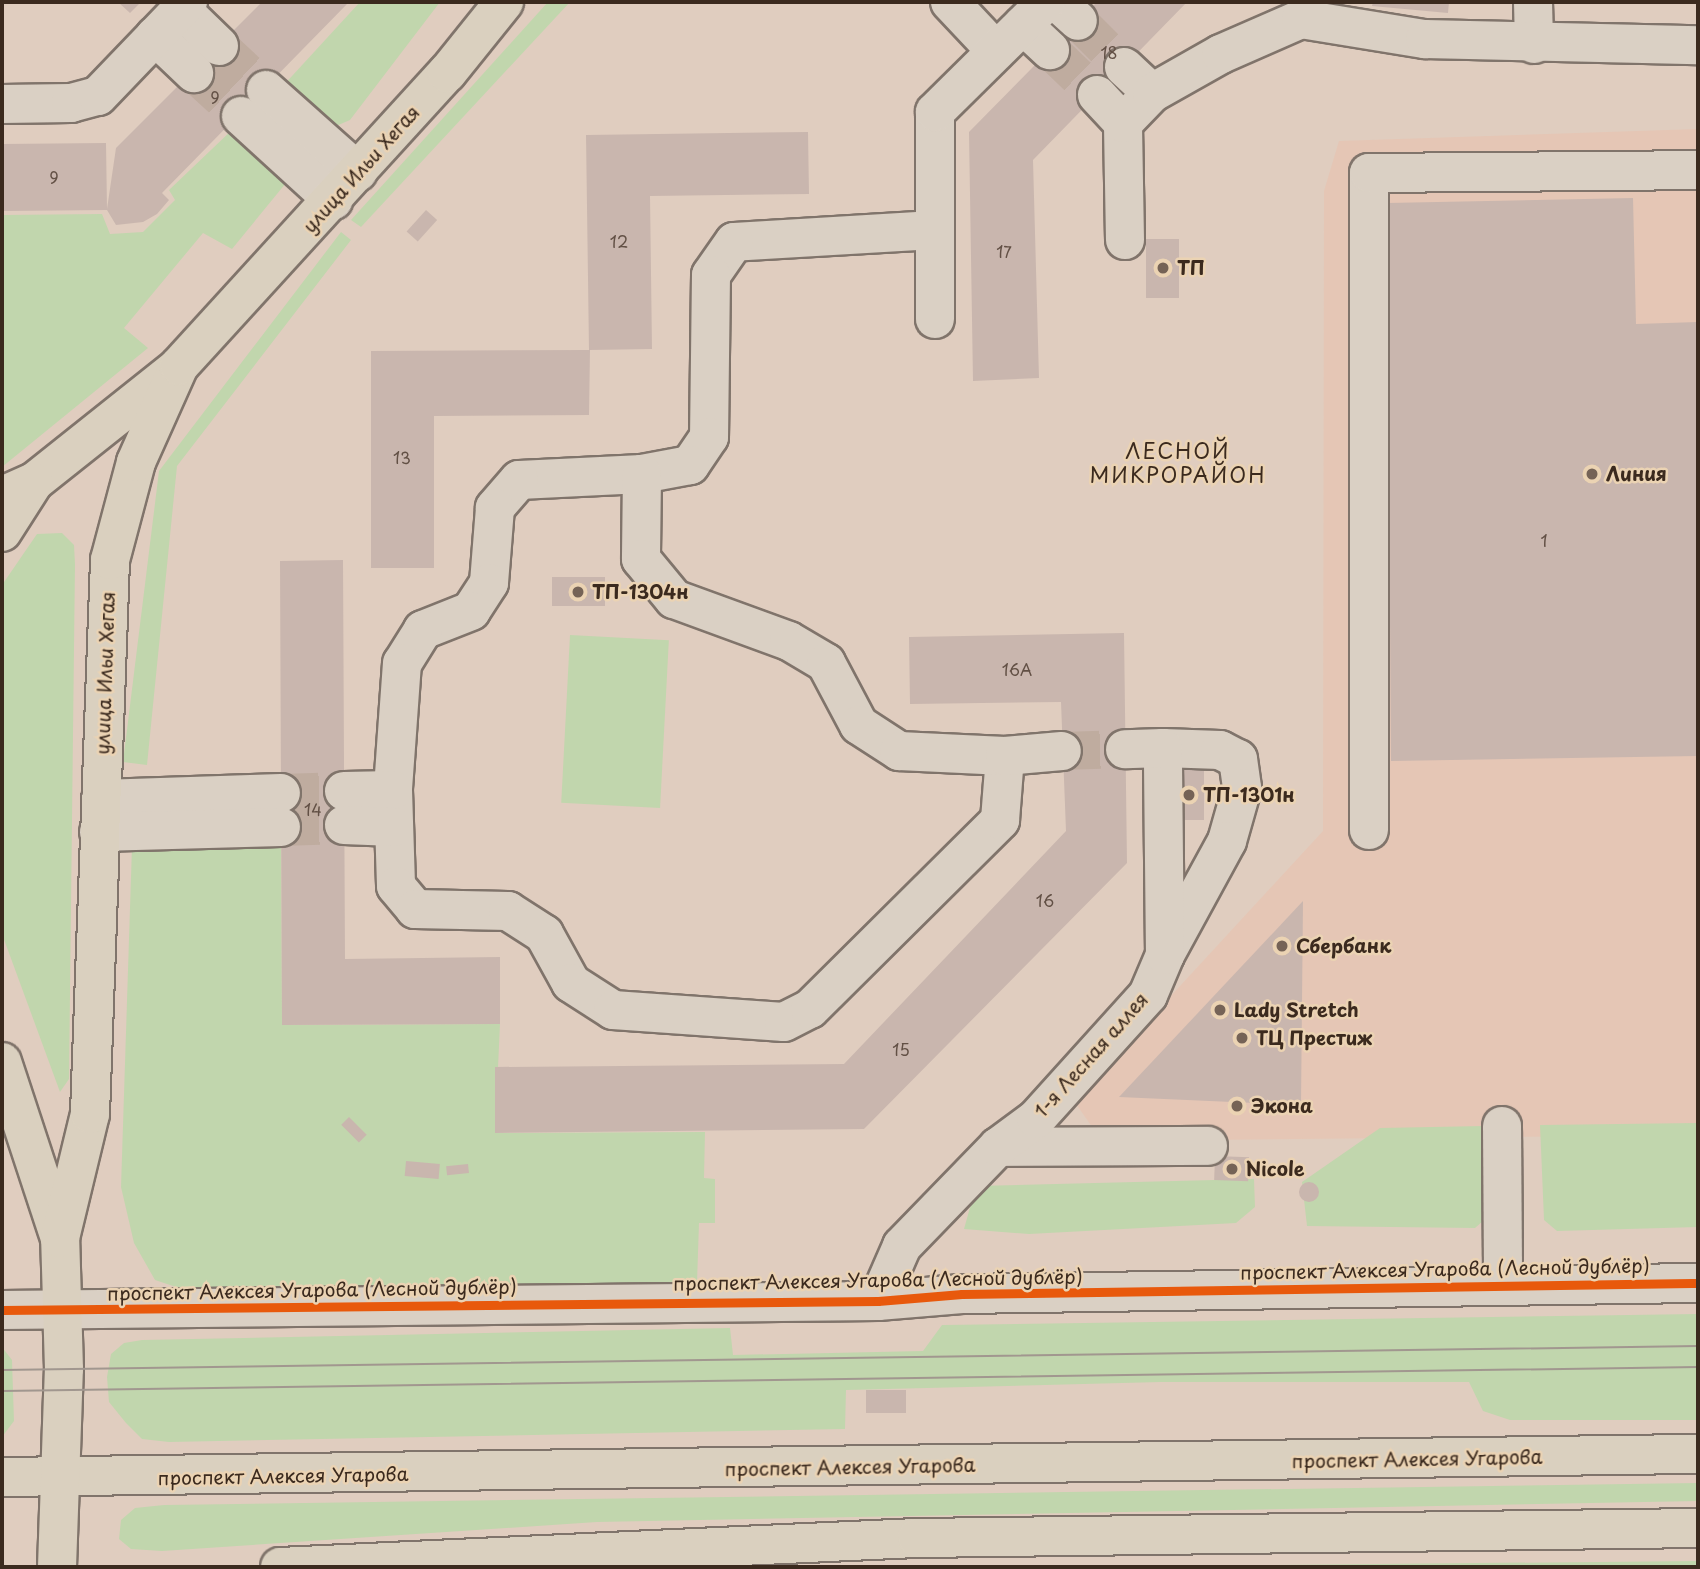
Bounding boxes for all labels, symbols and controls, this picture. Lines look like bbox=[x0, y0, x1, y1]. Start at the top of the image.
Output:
house number: 18 bbox=[1100, 42, 1118, 62]
house number: 9 bbox=[210, 87, 220, 107]
street label: улица Ильи Хегая bbox=[297, 100, 425, 238]
house number: 9 bbox=[49, 167, 59, 187]
house number: 12 bbox=[610, 231, 628, 251]
house number: 17 bbox=[996, 241, 1012, 261]
place label: ТП bbox=[1177, 257, 1205, 279]
marker: ТП bbox=[1155, 260, 1171, 276]
district label: ЛЕСНОЙ МИКРОРАЙОН bbox=[1090, 437, 1266, 487]
house number: 13 bbox=[393, 447, 411, 467]
place label: Линия bbox=[1606, 463, 1667, 485]
marker: Линия bbox=[1584, 466, 1600, 482]
house number: 1 bbox=[1540, 530, 1548, 550]
place label: ТП-1304н bbox=[592, 581, 689, 603]
marker: ТП-1304н bbox=[570, 584, 586, 600]
street label: улица Ильи Хегая bbox=[91, 590, 119, 756]
house number: 16А bbox=[1002, 659, 1032, 679]
place label: ТП-1301н bbox=[1203, 784, 1295, 806]
marker: ТП-1301н bbox=[1181, 787, 1197, 803]
house number: 14 bbox=[304, 799, 322, 819]
house number: 16 bbox=[1036, 890, 1054, 910]
place label: Сбербанк bbox=[1296, 935, 1391, 957]
marker: Сбербанк bbox=[1274, 938, 1290, 954]
street label: 1-я Лесная аллея bbox=[1029, 988, 1153, 1122]
place label: Lady Stretch bbox=[1234, 999, 1359, 1021]
marker: Lady Stretch bbox=[1212, 1002, 1228, 1018]
place label: ТЦ Престиж bbox=[1256, 1027, 1374, 1049]
marker: ТЦ Престиж bbox=[1234, 1030, 1250, 1046]
house number: 15 bbox=[892, 1039, 910, 1059]
place label: Экона bbox=[1251, 1095, 1313, 1117]
marker: Экона bbox=[1229, 1098, 1245, 1114]
place label: Nicole bbox=[1246, 1158, 1304, 1180]
marker: Nicole bbox=[1224, 1161, 1240, 1177]
street label: проспект Алексея Угарова (Лесной дублёр) bbox=[1239, 1254, 1651, 1284]
street label: проспект Алексея Угарова (Лесной дублёр) bbox=[672, 1265, 1084, 1295]
street label: проспект Алексея Угарова (Лесной дублёр) bbox=[106, 1275, 518, 1305]
street label: проспект Алексея Угарова bbox=[1291, 1445, 1543, 1473]
street label: проспект Алексея Угарова bbox=[724, 1453, 976, 1481]
street label: проспект Алексея Угарова bbox=[157, 1462, 409, 1490]

